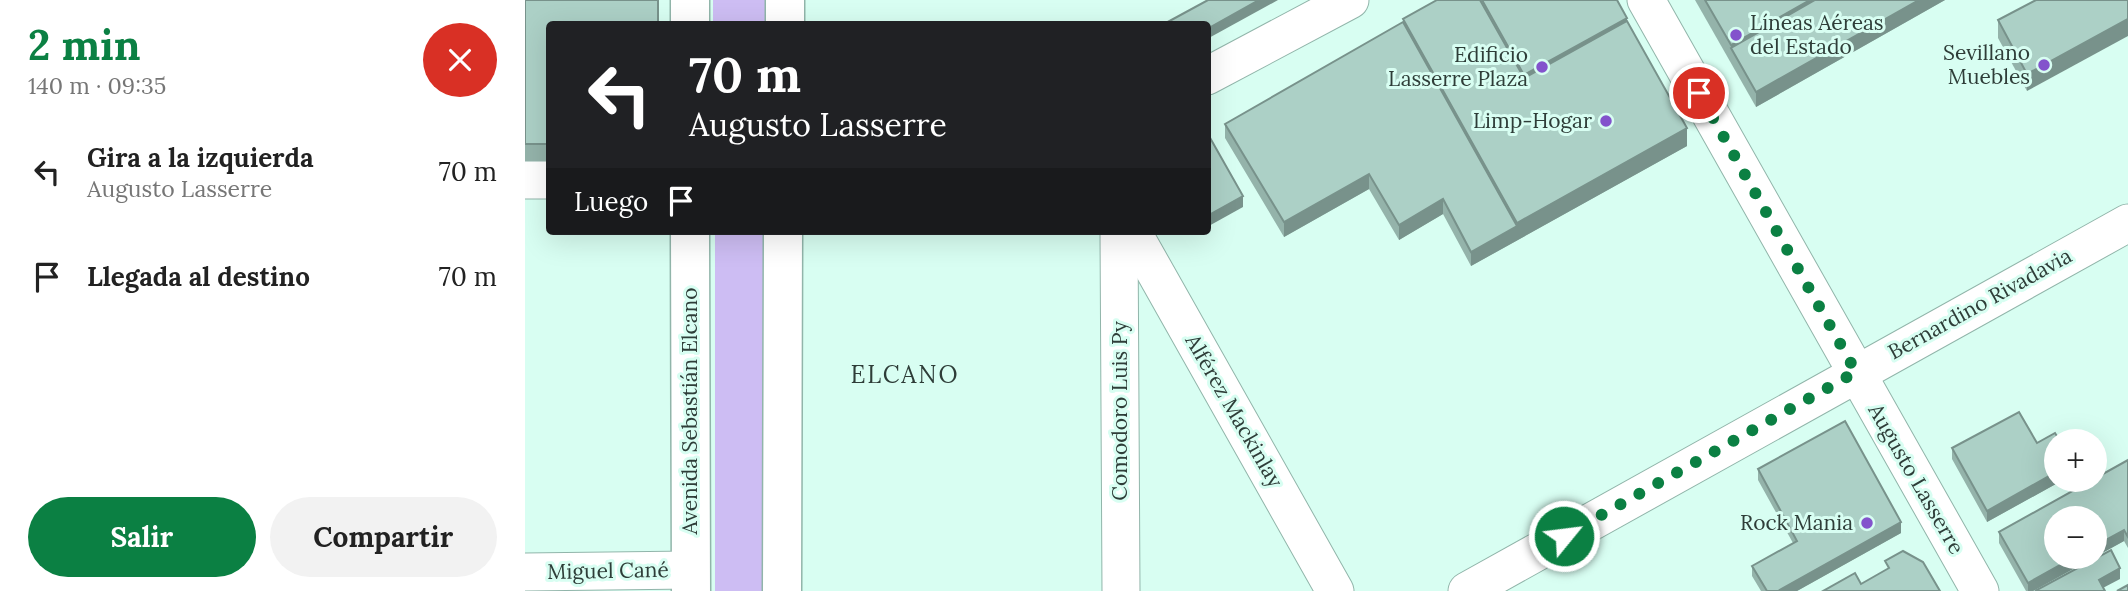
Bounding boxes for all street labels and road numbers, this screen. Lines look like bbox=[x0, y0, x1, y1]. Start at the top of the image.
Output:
street label: Bernardino Rivadavia bbox=[1883, 242, 2076, 365]
street label: Avenida Sebastián Elcano bbox=[676, 287, 703, 536]
street label: Comodoro Luis Py bbox=[1106, 321, 1133, 501]
street label: Alférez Mackinlay bbox=[1179, 328, 1289, 492]
street label: Augusto Lasserre bbox=[1862, 398, 1970, 559]
street label: Miguel Cané bbox=[547, 556, 669, 585]

